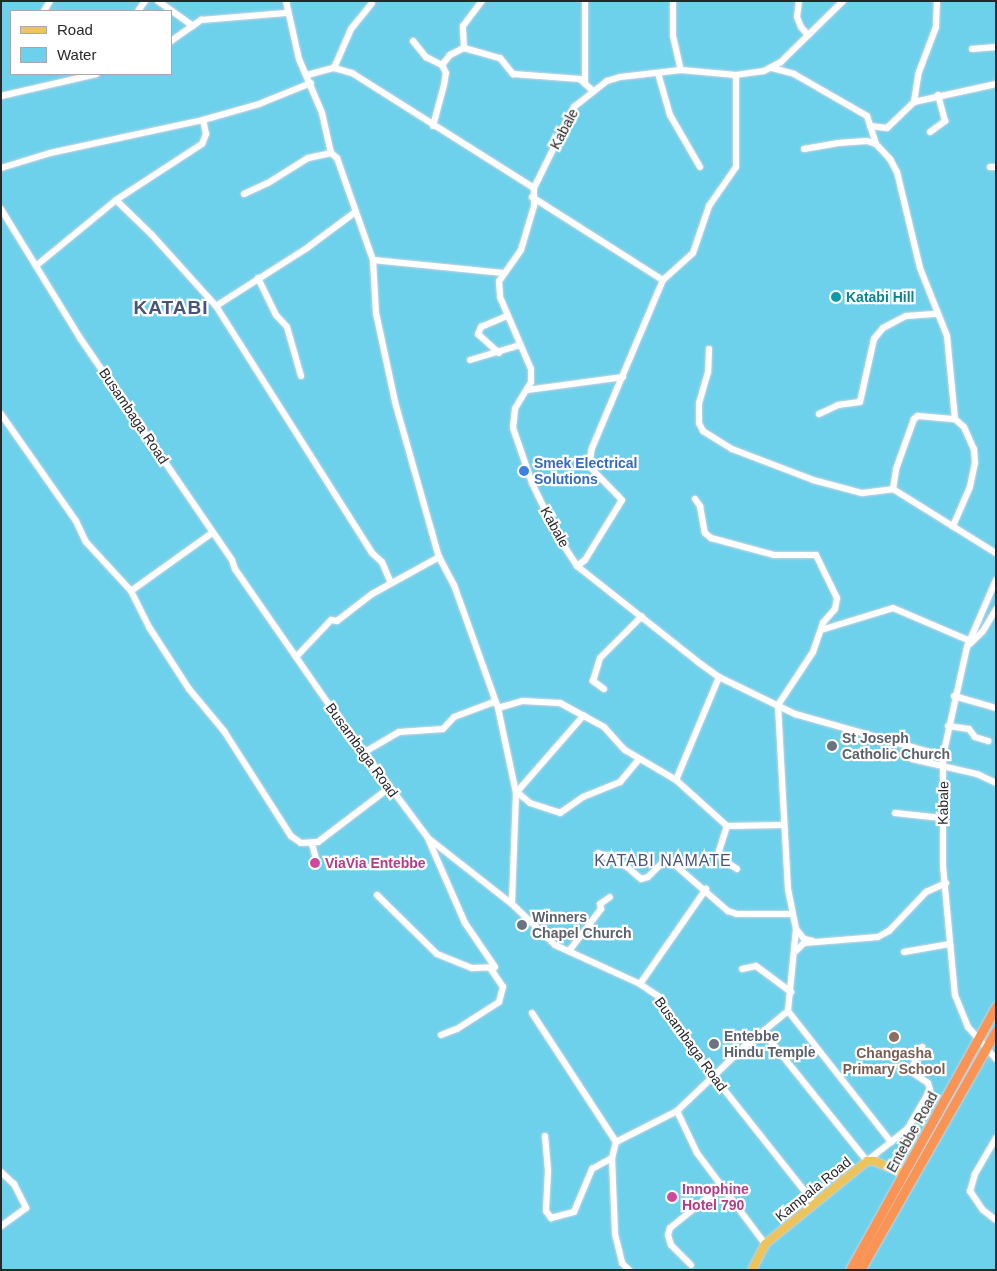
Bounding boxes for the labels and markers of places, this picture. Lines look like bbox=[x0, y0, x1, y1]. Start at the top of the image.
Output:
place label: Katabi Hill bbox=[846, 289, 914, 305]
marker: Katabi Hill bbox=[830, 291, 842, 303]
place label: Smek Electrical Solutions bbox=[534, 455, 638, 488]
marker: Smek Electrical Solutions bbox=[518, 465, 530, 477]
place label: St Joseph Catholic Church bbox=[842, 730, 950, 762]
marker: St Joseph Catholic Church bbox=[826, 740, 838, 752]
place label: ViaVia Entebbe bbox=[325, 855, 426, 871]
marker: ViaVia Entebbe bbox=[309, 857, 321, 869]
place label: Winners Chapel Church bbox=[532, 909, 632, 942]
marker: Winners Chapel Church bbox=[516, 919, 528, 931]
place label: Entebbe Hindu Temple bbox=[724, 1028, 816, 1060]
marker: Changasha Primary School bbox=[888, 1031, 900, 1043]
marker: Entebbe Hindu Temple bbox=[708, 1038, 720, 1050]
place label: Changasha Primary School bbox=[843, 1045, 945, 1078]
place label: Innophine Hotel 790 bbox=[682, 1181, 749, 1214]
marker: Innophine Hotel 790 bbox=[666, 1191, 678, 1203]

